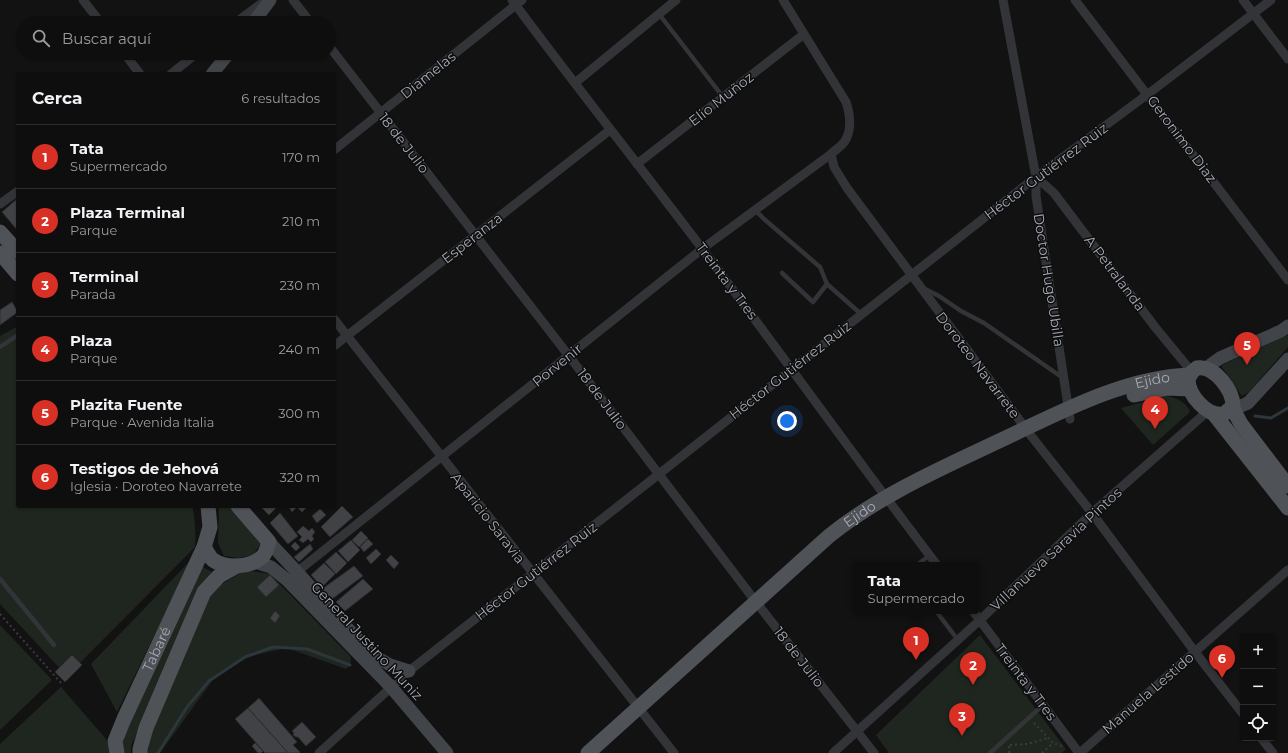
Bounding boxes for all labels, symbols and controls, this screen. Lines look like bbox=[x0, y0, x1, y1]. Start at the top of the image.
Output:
search box bbox=[16, 16, 336, 60]
icon: search bbox=[30, 27, 52, 49]
text: Buscar aquí bbox=[62, 29, 151, 48]
street label: Diamelas bbox=[397, 47, 459, 103]
street label: Elio Muñoz bbox=[685, 68, 757, 130]
text: Cerca bbox=[32, 88, 82, 108]
text: 6 resultados bbox=[241, 90, 320, 106]
street label: Geronimo Diaz bbox=[1143, 92, 1221, 186]
street label: 18 de Julio bbox=[375, 109, 433, 177]
street label: Héctor Gutiérrez Ruiz bbox=[981, 119, 1111, 223]
text: Tata bbox=[70, 139, 104, 158]
text: 1 bbox=[42, 149, 48, 165]
text: 170 m bbox=[282, 149, 320, 165]
text: Supermercado bbox=[70, 158, 167, 174]
text: Plaza Terminal bbox=[70, 203, 185, 222]
street label: Esperanza bbox=[438, 209, 506, 267]
street label: Doctor Hugo Ubilla bbox=[1030, 212, 1068, 348]
text: 2 bbox=[41, 213, 49, 229]
text: 210 m bbox=[282, 213, 320, 229]
text: Parque bbox=[70, 222, 117, 238]
street label: A Petralanda bbox=[1081, 232, 1149, 314]
street label: Treinta y Tres bbox=[692, 239, 762, 323]
text: Terminal bbox=[70, 267, 139, 286]
text: 3 bbox=[41, 277, 49, 293]
text: 230 m bbox=[279, 277, 320, 293]
text: Parada bbox=[70, 286, 116, 302]
street label: Doroteo Navarrete bbox=[932, 308, 1024, 422]
street label: Héctor Gutiérrez Ruiz bbox=[725, 317, 855, 423]
text: Plaza bbox=[70, 331, 112, 350]
pin: 5 bbox=[1234, 332, 1260, 365]
street label: Porvenir bbox=[528, 339, 586, 391]
text: 4 bbox=[41, 341, 49, 357]
text: 240 m bbox=[279, 341, 320, 357]
text: Parque bbox=[70, 350, 117, 366]
street label: 18 de Julio bbox=[573, 365, 631, 433]
street label: Ejido bbox=[1133, 368, 1171, 392]
text: Plazita Fuente bbox=[70, 395, 182, 414]
pin: 4 bbox=[1142, 396, 1168, 429]
text: 5 bbox=[41, 405, 49, 421]
text: 300 m bbox=[278, 405, 320, 421]
your location bbox=[777, 411, 797, 431]
text: Parque · Avenida Italia bbox=[70, 414, 214, 430]
text: Testigos de Jehová bbox=[70, 459, 219, 478]
text: 6 bbox=[41, 469, 49, 485]
text: 320 m bbox=[280, 469, 320, 485]
street label: Aparicio Saravia bbox=[447, 469, 529, 567]
text: Iglesia · Doroteo Navarrete bbox=[70, 478, 242, 494]
street label: Villanueva Saravia Pintos bbox=[987, 483, 1126, 615]
street label: Ejido bbox=[840, 497, 879, 531]
street label: Héctor Gutiérrez Ruiz bbox=[471, 518, 601, 624]
popup bbox=[853, 562, 979, 614]
text: Tata bbox=[867, 571, 901, 590]
street label: General Justino Muniz bbox=[307, 578, 427, 704]
text: Supermercado bbox=[867, 590, 965, 606]
street label: 18 de Julio bbox=[770, 623, 828, 691]
street label: Tabaré bbox=[138, 624, 175, 674]
pin: 1 bbox=[903, 627, 929, 660]
map controls bbox=[1240, 633, 1276, 741]
button: + bbox=[1240, 633, 1276, 669]
street label: Treinta y Tres bbox=[991, 640, 1061, 724]
pin: 6 bbox=[1209, 645, 1235, 678]
street label: Manuela Lestido bbox=[1098, 648, 1198, 738]
pin: 2 bbox=[960, 652, 986, 685]
button: − bbox=[1240, 669, 1276, 705]
pin: 3 bbox=[949, 703, 975, 736]
button: locate bbox=[1240, 705, 1276, 741]

